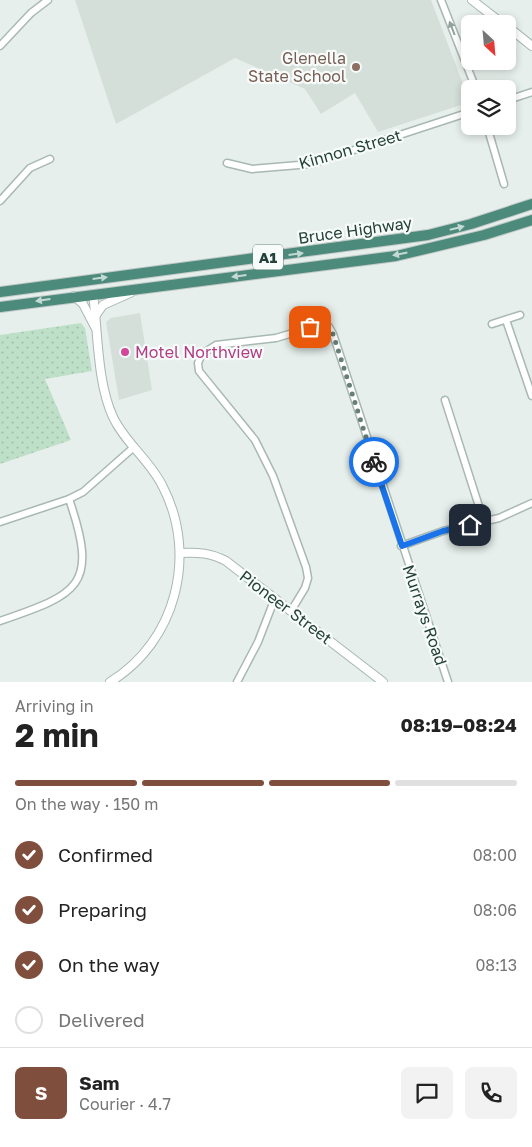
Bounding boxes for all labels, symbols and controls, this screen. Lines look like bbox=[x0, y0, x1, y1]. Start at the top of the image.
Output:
north arrow bbox=[461, 15, 516, 70]
map controls bbox=[461, 15, 516, 135]
one-way arrow bbox=[448, 21, 456, 35]
place label: Glenella State School bbox=[248, 48, 346, 86]
marker: Glenella State School bbox=[350, 61, 362, 73]
button: layers bbox=[461, 80, 516, 135]
street label: Kinnon Street bbox=[296, 125, 404, 173]
street label: Bruce Highway bbox=[297, 212, 413, 248]
one-way arrow bbox=[449, 224, 464, 232]
road number: A1 bbox=[253, 244, 283, 270]
one-way arrow bbox=[289, 250, 305, 258]
one-way arrow bbox=[392, 251, 408, 259]
one-way arrow bbox=[231, 272, 247, 280]
one-way arrow bbox=[93, 274, 109, 282]
one-way arrow bbox=[35, 297, 51, 305]
pin bbox=[289, 306, 331, 348]
icon: bag bbox=[296, 313, 324, 341]
place label: Motel Northview bbox=[135, 342, 263, 362]
marker: Motel Northview bbox=[119, 346, 131, 358]
courier bbox=[349, 437, 399, 487]
icon: bike bbox=[360, 448, 388, 476]
pin bbox=[449, 504, 491, 546]
icon: home bbox=[456, 511, 484, 539]
street label: Murrays Road bbox=[398, 562, 452, 668]
street label: Pioneer Street bbox=[236, 566, 336, 648]
text: Arriving in bbox=[15, 696, 94, 716]
text: 08:19–08:24 bbox=[400, 713, 517, 736]
text: 2 min bbox=[15, 716, 99, 754]
text: On the way · 150 m bbox=[15, 794, 158, 814]
icon: check bbox=[15, 841, 43, 869]
text: Confirmed bbox=[58, 843, 153, 866]
text: 08:00 bbox=[473, 845, 517, 865]
icon: check bbox=[15, 896, 43, 924]
text: Preparing bbox=[58, 898, 147, 921]
text: 08:06 bbox=[473, 900, 517, 920]
icon: check bbox=[15, 951, 43, 979]
text: On the way bbox=[58, 953, 160, 976]
text: 08:13 bbox=[475, 955, 517, 975]
text: Delivered bbox=[58, 1008, 145, 1031]
button: chat bbox=[401, 1067, 453, 1119]
button: phone bbox=[465, 1067, 517, 1119]
text: Sam bbox=[79, 1071, 119, 1094]
text: S bbox=[35, 1081, 47, 1104]
text: Courier · 4.7 bbox=[79, 1094, 171, 1114]

